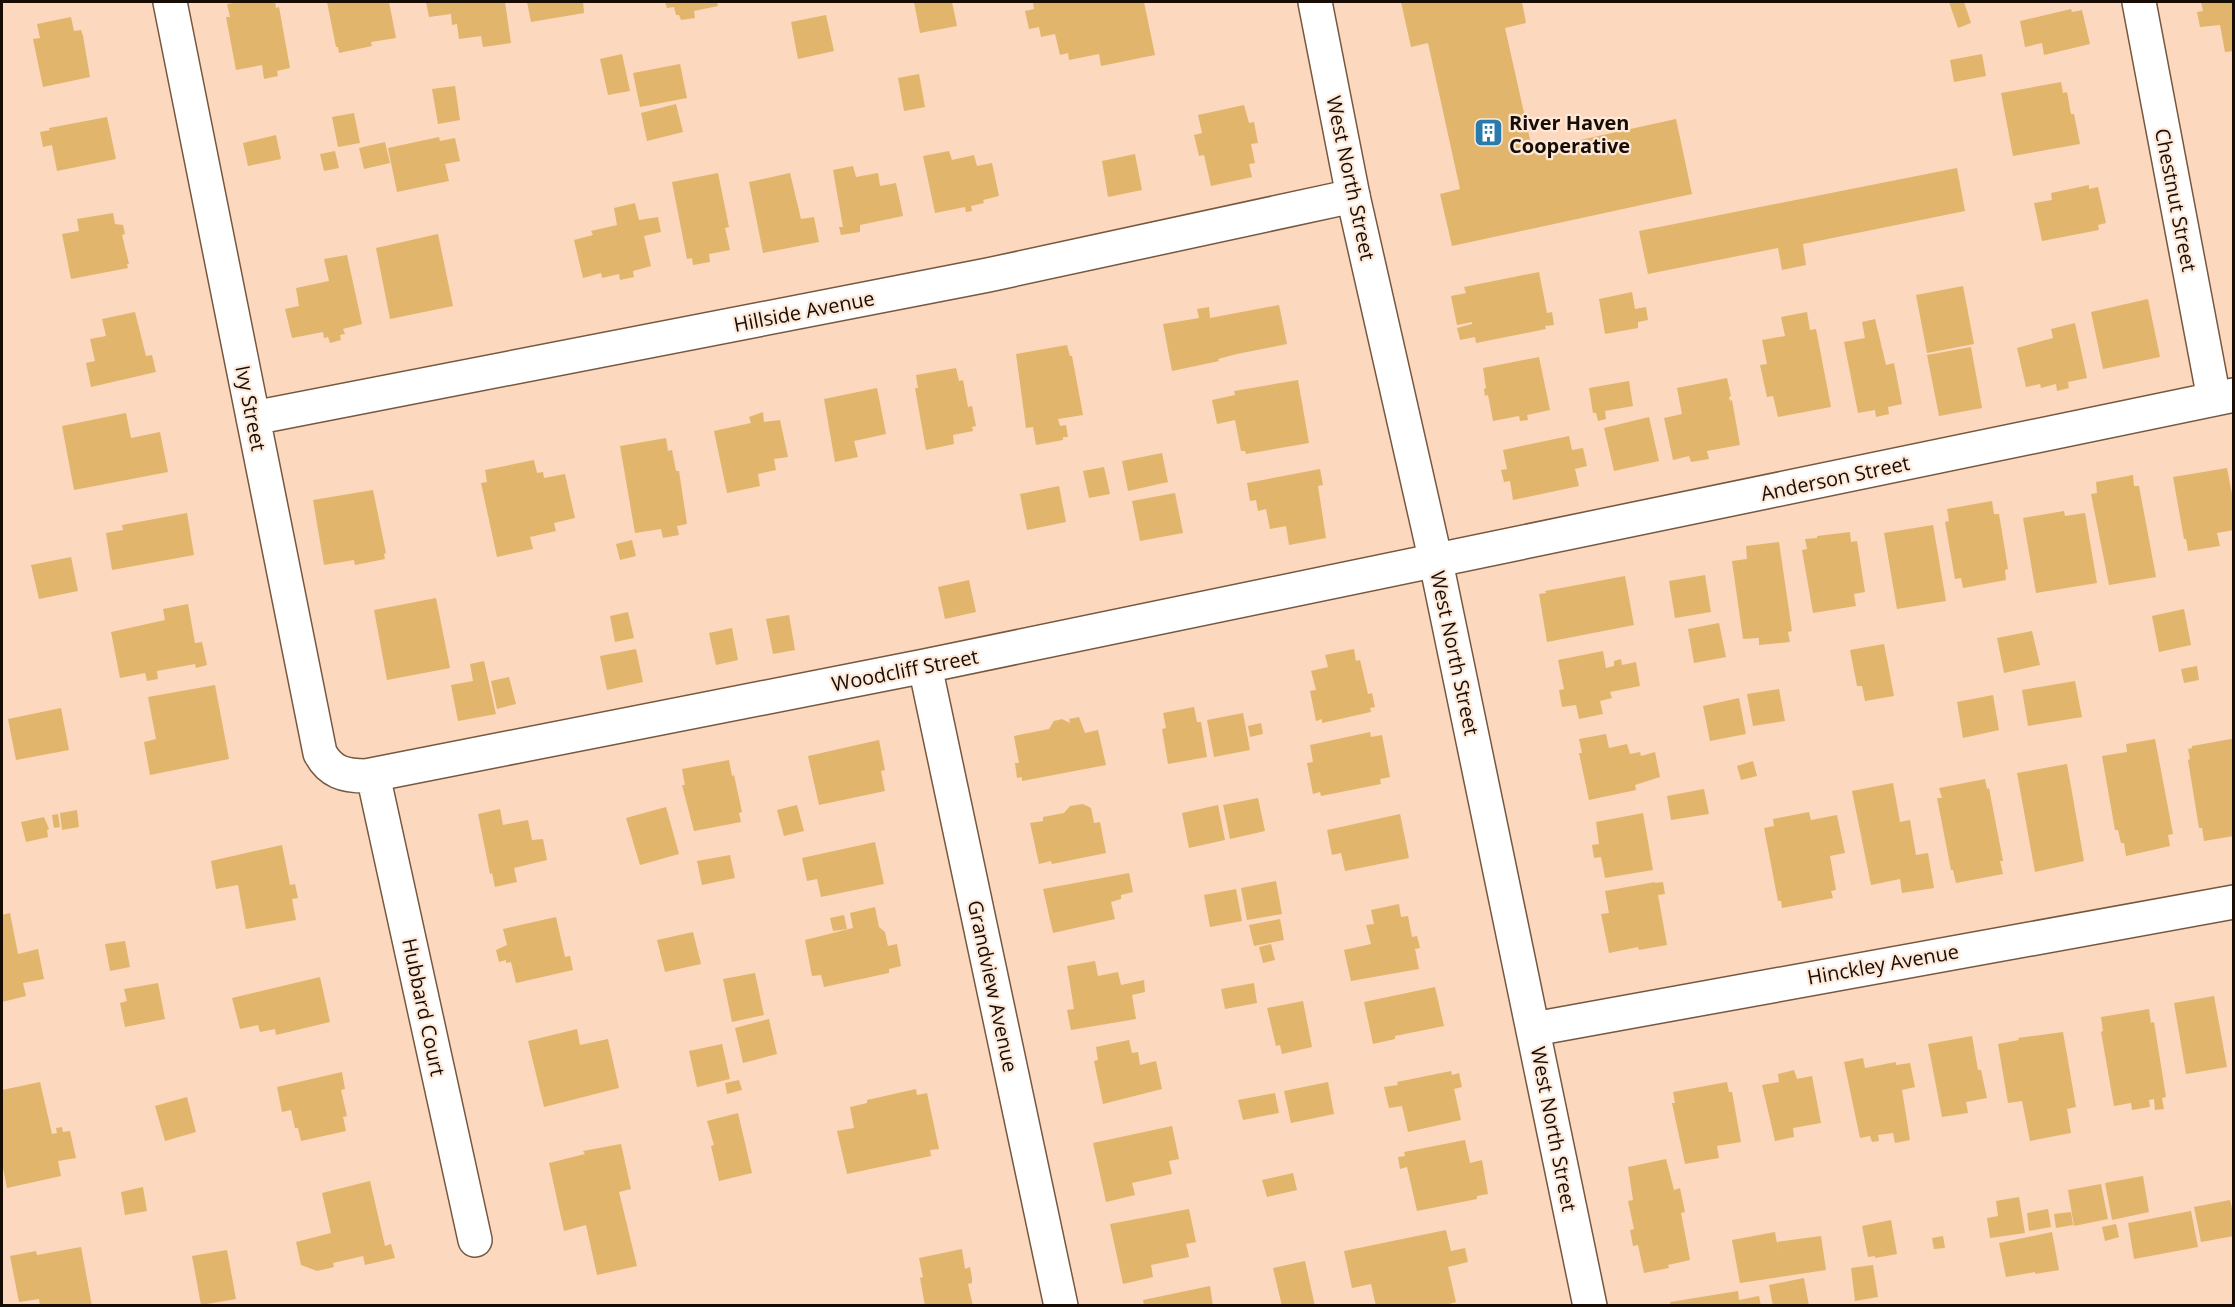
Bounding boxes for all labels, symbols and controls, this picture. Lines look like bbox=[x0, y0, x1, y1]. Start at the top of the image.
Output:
street label: West North Street bbox=[1320, 93, 1382, 263]
place label: River Haven Cooperative bbox=[1509, 109, 1630, 159]
building icon: River Haven Cooperative bbox=[1472, 117, 1504, 149]
street label: Chestnut Street bbox=[2149, 126, 2203, 274]
street label: Hillside Avenue bbox=[731, 284, 877, 338]
street label: Ivy Street bbox=[229, 363, 273, 453]
street label: Anderson Street bbox=[1758, 449, 1912, 507]
street label: West North Street bbox=[1424, 568, 1486, 738]
street label: Woodcliff Street bbox=[829, 643, 981, 697]
street label: Grandview Avenue bbox=[962, 898, 1024, 1074]
street label: Hubbard Court bbox=[396, 936, 452, 1078]
street label: Hinckley Avenue bbox=[1805, 937, 1961, 991]
street label: West North Street bbox=[1525, 1044, 1583, 1214]

